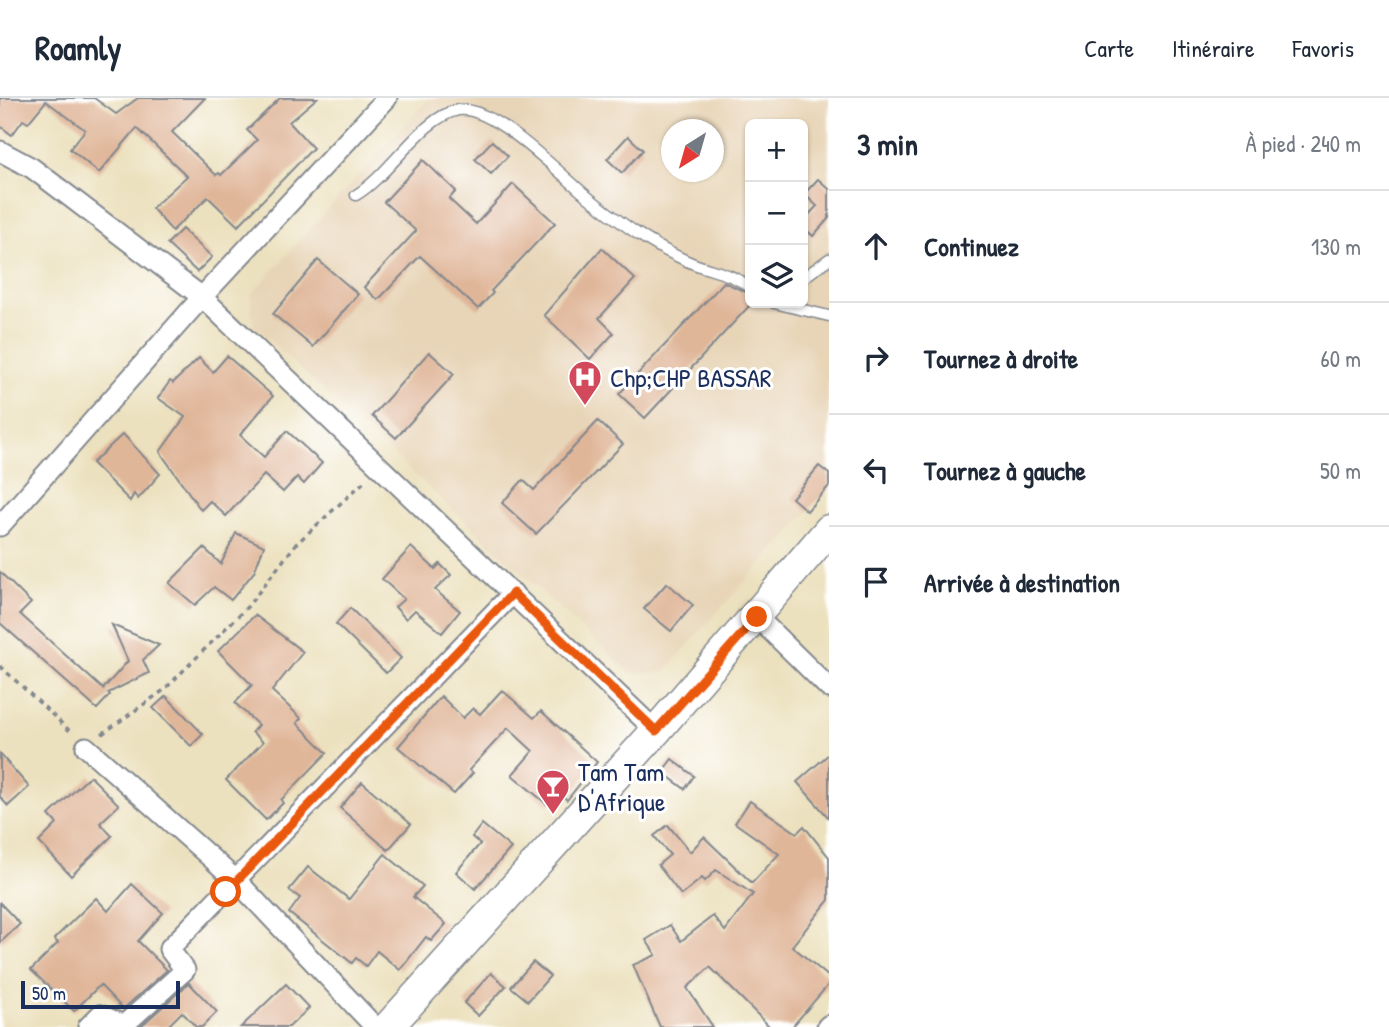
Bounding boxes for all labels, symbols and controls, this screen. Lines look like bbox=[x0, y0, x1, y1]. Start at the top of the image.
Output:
text: Roamly bbox=[35, 26, 121, 70]
text: Carte bbox=[1084, 32, 1134, 64]
text: Itinéraire bbox=[1172, 32, 1254, 64]
text: Favoris bbox=[1292, 32, 1354, 64]
north arrow bbox=[661, 119, 724, 182]
map controls bbox=[745, 119, 808, 308]
button: + bbox=[745, 119, 808, 182]
text: 3 min bbox=[857, 124, 918, 164]
text: À pied · 240 m bbox=[1246, 128, 1361, 159]
button: − bbox=[745, 182, 808, 245]
icon: ahead bbox=[857, 227, 895, 265]
text: Continuez bbox=[924, 229, 1019, 264]
text: 130 m bbox=[1311, 231, 1361, 262]
button: layers bbox=[745, 245, 808, 308]
icon: right bbox=[857, 339, 895, 377]
text: Tournez à droite bbox=[924, 341, 1078, 376]
text: 60 m bbox=[1321, 343, 1361, 374]
hospital icon: Chp;CHP BASSAR bbox=[566, 358, 604, 407]
place label: Chp;CHP BASSAR bbox=[610, 360, 772, 395]
icon: left bbox=[857, 451, 895, 489]
text: Tournez à gauche bbox=[924, 453, 1086, 488]
text: 50 m bbox=[1320, 455, 1361, 486]
icon: arrive bbox=[857, 563, 895, 601]
text: Arrivée à destination bbox=[924, 565, 1120, 600]
route end bbox=[741, 601, 772, 632]
place label: Tam Tam D'Afrique bbox=[578, 754, 665, 819]
bar icon: Tam Tam D'Afrique bbox=[534, 767, 572, 816]
route start bbox=[210, 876, 241, 907]
scale bar bbox=[21, 978, 180, 1010]
text: 50 m bbox=[32, 980, 66, 1006]

